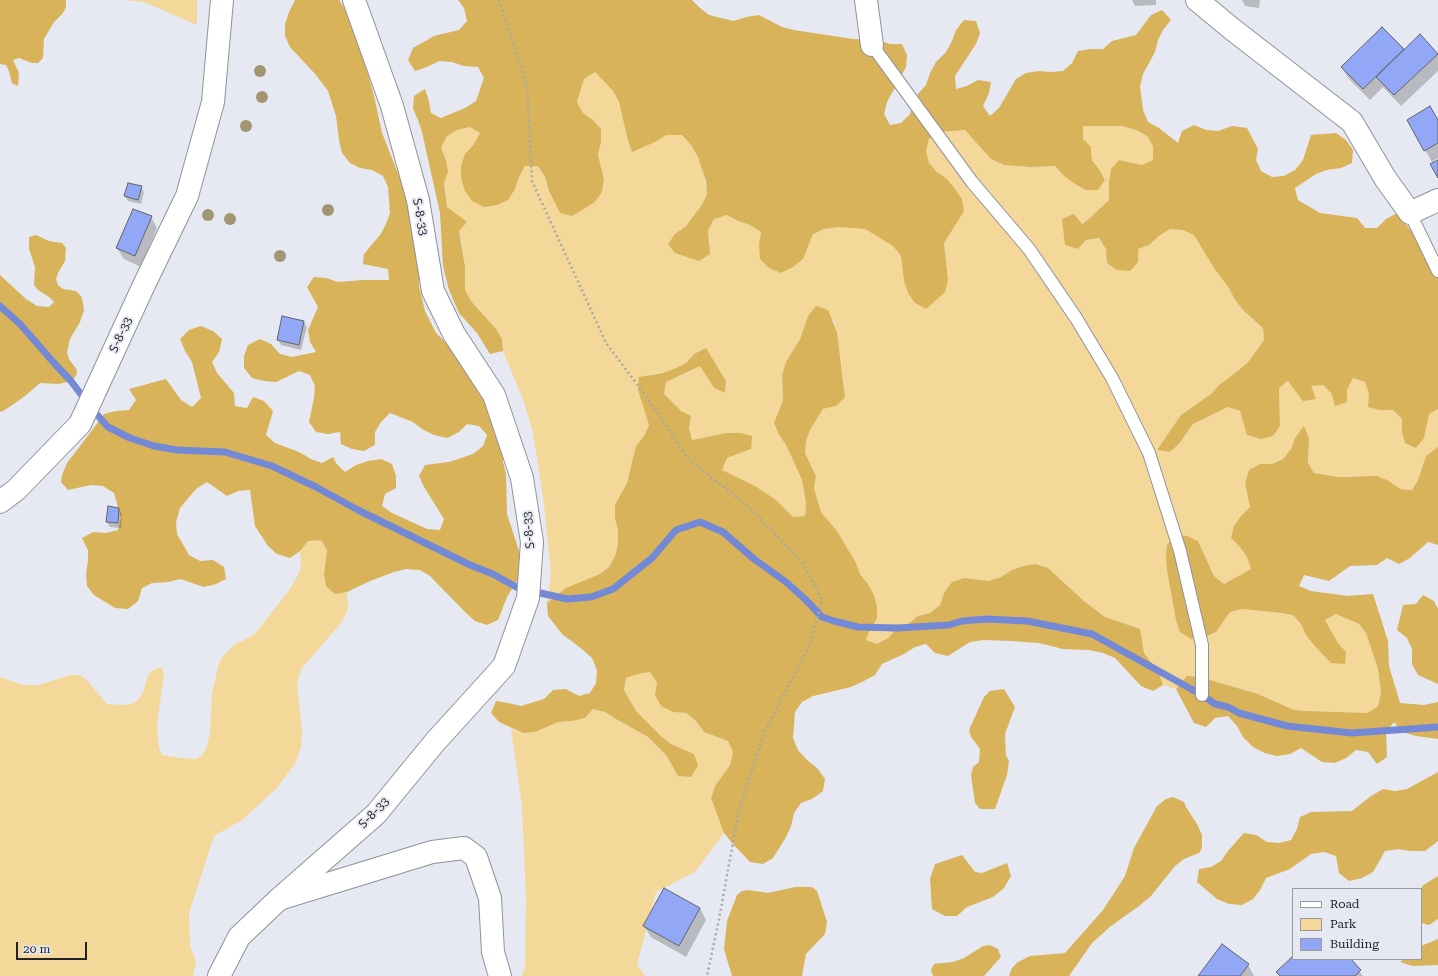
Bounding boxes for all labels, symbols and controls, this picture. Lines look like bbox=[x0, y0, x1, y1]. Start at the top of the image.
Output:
street label: Տ-8-33 bbox=[409, 197, 431, 237]
street label: Տ-8-33 bbox=[107, 315, 135, 355]
street label: Տ-8-33 bbox=[520, 511, 538, 549]
street label: Տ-8-33 bbox=[356, 794, 392, 832]
legend bbox=[1292, 888, 1422, 960]
text: Road bbox=[1330, 897, 1359, 911]
text: Park bbox=[1330, 917, 1356, 931]
scale bar bbox=[18, 934, 89, 960]
text: Building bbox=[1330, 937, 1379, 951]
text: 20 m bbox=[23, 942, 50, 956]

